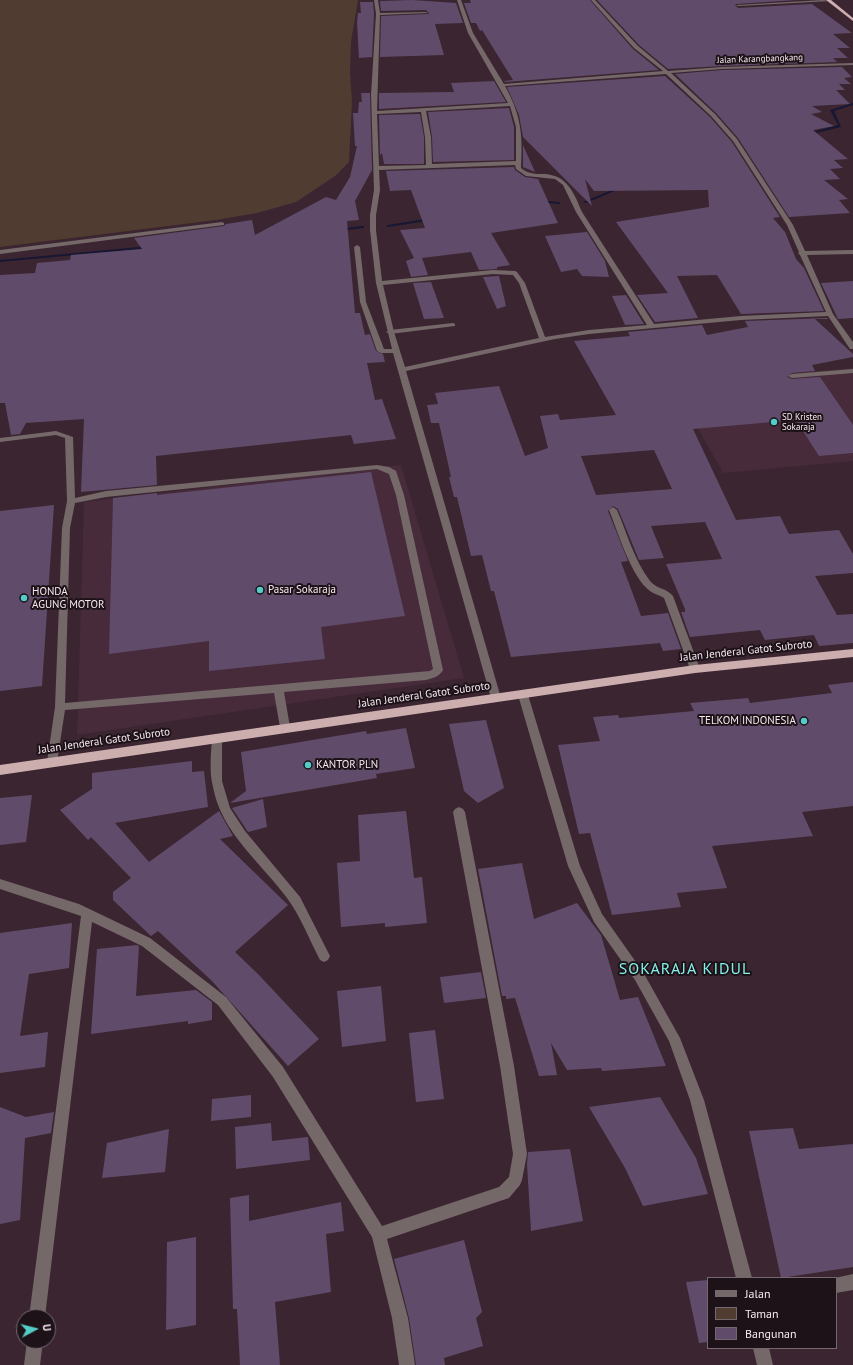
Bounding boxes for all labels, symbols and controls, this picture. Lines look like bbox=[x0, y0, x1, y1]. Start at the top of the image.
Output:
street label: Jalan Karangbangkang bbox=[717, 52, 803, 66]
place label: SD Kristen Sokaraja bbox=[782, 412, 822, 433]
marker: SD Kristen Sokaraja bbox=[769, 417, 779, 427]
place label: Pasar Sokaraja bbox=[268, 583, 336, 597]
place label: HONDA AGUNG MOTOR bbox=[32, 585, 104, 611]
marker: Pasar Sokaraja bbox=[255, 585, 265, 595]
marker: HONDA AGUNG MOTOR bbox=[19, 593, 29, 603]
street label: Jalan Jenderal Gatot Subroto bbox=[679, 637, 813, 665]
street label: Jalan Jenderal Gatot Subroto bbox=[357, 679, 491, 711]
place label: TELKOM INDONESIA bbox=[699, 714, 796, 728]
marker: TELKOM INDONESIA bbox=[799, 716, 809, 726]
street label: Jalan Jenderal Gatot Subroto bbox=[37, 725, 171, 757]
place label: KANTOR PLN bbox=[316, 758, 378, 772]
marker: KANTOR PLN bbox=[303, 760, 313, 770]
district label: SOKARAJA KIDUL bbox=[619, 959, 751, 979]
legend bbox=[707, 1277, 837, 1349]
text: Jalan bbox=[745, 1286, 770, 1301]
text: Taman bbox=[745, 1306, 779, 1321]
north arrow bbox=[16, 1309, 56, 1349]
text: U bbox=[40, 1323, 54, 1332]
text: Bangunan bbox=[745, 1326, 797, 1341]

